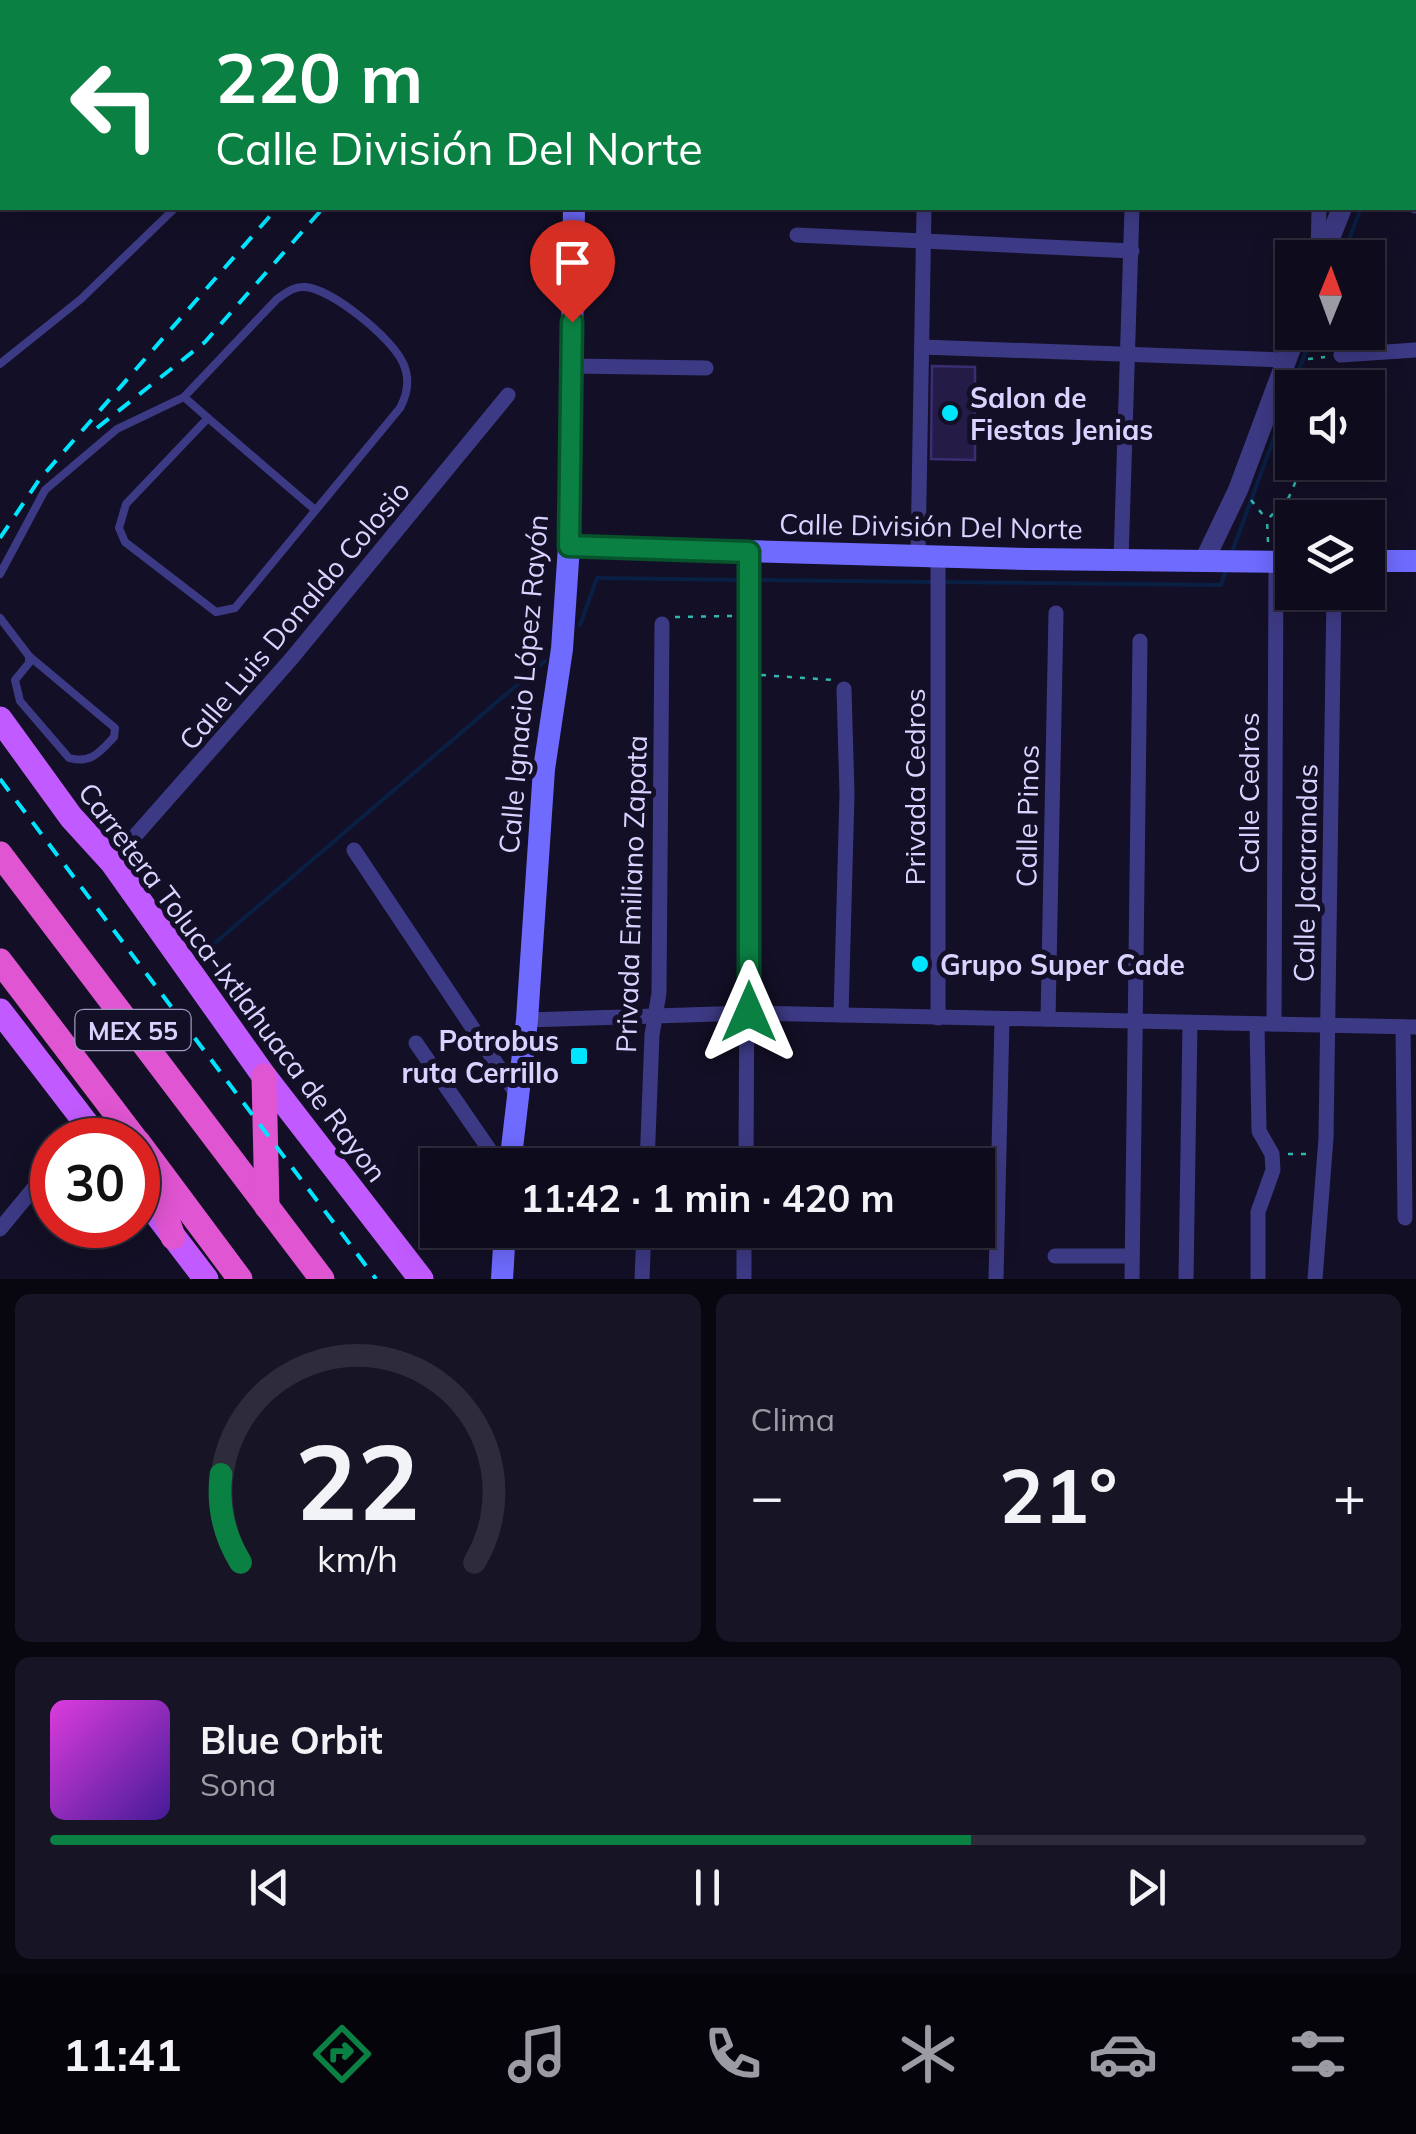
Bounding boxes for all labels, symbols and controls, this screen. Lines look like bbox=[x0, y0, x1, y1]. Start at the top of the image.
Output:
text: 220 m bbox=[215, 33, 423, 121]
icon: left bbox=[50, 40, 180, 170]
text: Calle División Del Norte bbox=[215, 120, 703, 176]
pin bbox=[530, 220, 615, 323]
icon: arrive bbox=[545, 235, 600, 290]
north arrow bbox=[1275, 240, 1385, 350]
map controls bbox=[1275, 240, 1385, 610]
button: sound bbox=[1275, 370, 1385, 480]
place label: Salon de Fiestas Jenias bbox=[970, 380, 1153, 447]
marker: Salon de Fiestas Jenias bbox=[939, 402, 961, 424]
street label: Calle Luis Donaldo Colosio bbox=[171, 473, 417, 757]
button: layers bbox=[1275, 500, 1385, 610]
street label: Calle División Del Norte bbox=[779, 506, 1083, 546]
street label: Calle Ignacio López Rayón bbox=[491, 513, 555, 855]
street label: Privada Cedros bbox=[897, 688, 932, 886]
street label: Calle Cedros bbox=[1231, 712, 1266, 874]
street label: Privada Emiliano Zapata bbox=[608, 734, 654, 1054]
street label: Calle Pinos bbox=[1008, 744, 1046, 888]
street label: Calle Jacarandas bbox=[1286, 763, 1324, 983]
street label: Carretera Toluca-Ixtlahuaca de Rayon bbox=[71, 775, 395, 1189]
place label: Grupo Super Cade bbox=[940, 947, 1185, 982]
marker: Grupo Super Cade bbox=[909, 953, 931, 975]
position arrow bbox=[697, 960, 801, 1064]
road number: MEX 55 bbox=[76, 1010, 190, 1050]
place label: Potrobus ruta Cerrillo bbox=[402, 1023, 559, 1090]
marker: Potrobus ruta Cerrillo bbox=[568, 1045, 590, 1067]
speed limit sign: 30 bbox=[30, 1118, 160, 1248]
text: 11:42 · 1 min · 420 m bbox=[520, 1174, 895, 1222]
text: Clima bbox=[751, 1399, 835, 1439]
text: 22 bbox=[295, 1415, 420, 1546]
text: 21° bbox=[999, 1448, 1117, 1542]
text: − bbox=[751, 1461, 784, 1530]
text: + bbox=[1333, 1461, 1366, 1530]
text: km/h bbox=[317, 1536, 398, 1581]
text: Blue Orbit bbox=[200, 1716, 383, 1764]
text: Sona bbox=[200, 1764, 276, 1804]
icon: previous bbox=[242, 1860, 297, 1915]
icon: pause bbox=[680, 1860, 735, 1915]
icon: next bbox=[1119, 1860, 1174, 1915]
icon: directions bbox=[307, 2019, 377, 2089]
icon: music bbox=[502, 2019, 572, 2089]
icon: phone bbox=[698, 2019, 768, 2089]
icon: climate bbox=[893, 2019, 963, 2089]
icon: car bbox=[1088, 2019, 1158, 2089]
icon: filters bbox=[1283, 2019, 1353, 2089]
text: 11:41 bbox=[63, 2026, 182, 2082]

